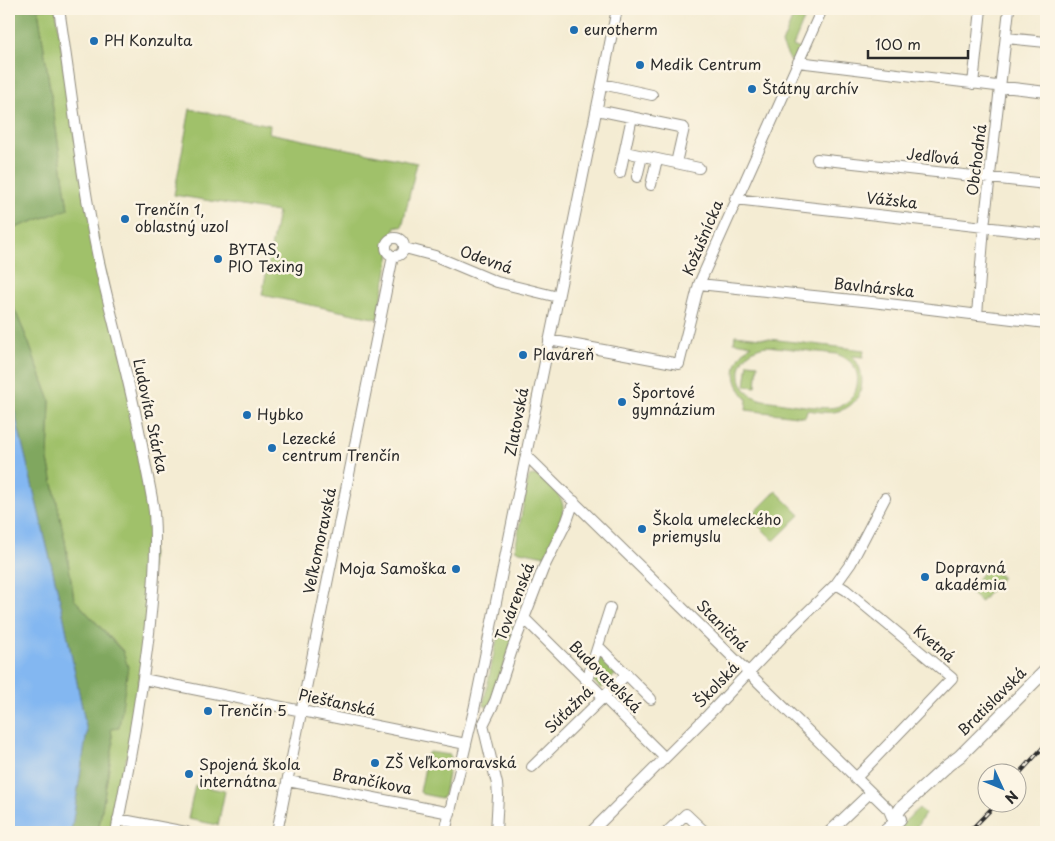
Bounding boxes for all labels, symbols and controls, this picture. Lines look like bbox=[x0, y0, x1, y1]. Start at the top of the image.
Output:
place label: eurotherm bbox=[584, 17, 658, 40]
marker: eurotherm bbox=[568, 24, 580, 36]
place label: PH Konzulta bbox=[104, 28, 193, 51]
scale bar bbox=[868, 28, 968, 60]
text: 100 m bbox=[875, 32, 921, 55]
marker: PH Konzulta bbox=[88, 35, 100, 47]
place label: Medik Centrum bbox=[650, 52, 761, 75]
marker: Medik Centrum bbox=[634, 59, 646, 71]
place label: Štátny archív bbox=[762, 76, 859, 99]
marker: Štátny archív bbox=[746, 83, 758, 95]
street label: Obchodná bbox=[960, 122, 991, 197]
street label: Jedľová bbox=[906, 141, 962, 170]
street label: Vážska bbox=[866, 185, 919, 214]
street label: Kožušnícka bbox=[675, 195, 728, 279]
place label: Trenčín 1, oblastný uzol bbox=[135, 197, 229, 237]
marker: Trenčín 1, oblastný uzol bbox=[119, 213, 131, 225]
place label: BYTAS, PIO Texing bbox=[228, 237, 304, 277]
street label: Odevná bbox=[457, 238, 517, 279]
marker: BYTAS, PIO Texing bbox=[212, 253, 224, 265]
street label: Bavlnárska bbox=[833, 271, 916, 302]
place label: Plaváreň bbox=[533, 342, 594, 365]
marker: Plaváreň bbox=[517, 349, 529, 361]
street label: Ľudovíta Stárka bbox=[128, 356, 175, 476]
place label: Športové gymnázium bbox=[632, 380, 715, 420]
street label: Zlatovská bbox=[498, 385, 534, 458]
marker: Športové gymnázium bbox=[616, 396, 628, 408]
place label: Hybko bbox=[257, 402, 304, 425]
marker: Hybko bbox=[241, 409, 253, 421]
place label: Lezecké centrum Trenčín bbox=[282, 426, 400, 466]
marker: Lezecké centrum Trenčín bbox=[266, 442, 278, 454]
street label: Veľkomoravská bbox=[296, 485, 341, 596]
place label: Škola umeleckého priemyslu bbox=[652, 507, 781, 547]
marker: Škola umeleckého priemyslu bbox=[636, 523, 648, 535]
place label: Dopravná akadémia bbox=[935, 555, 1007, 595]
place label: Moja Samoška bbox=[339, 556, 447, 579]
street label: Továrenská bbox=[488, 558, 539, 644]
marker: Moja Samoška bbox=[450, 563, 462, 575]
marker: Dopravná akadémia bbox=[919, 571, 931, 583]
street label: Staničná bbox=[692, 594, 755, 657]
street label: Kvetná bbox=[909, 619, 961, 668]
street label: Budovateľská bbox=[565, 634, 648, 718]
street label: Školská bbox=[688, 655, 744, 712]
street label: Bratislavská bbox=[951, 661, 1031, 741]
street label: Súťažná bbox=[539, 679, 598, 738]
street label: Piešťanská bbox=[297, 682, 379, 721]
place label: Trenčín 5 bbox=[218, 698, 287, 721]
marker: Trenčín 5 bbox=[202, 705, 214, 717]
place label: ZŠ Veľkomoravská bbox=[385, 750, 517, 773]
place label: Spojená škola internátna bbox=[199, 752, 301, 792]
marker: ZŠ Veľkomoravská bbox=[369, 757, 381, 769]
street label: Brančíkova bbox=[330, 762, 415, 800]
north arrow bbox=[978, 764, 1028, 814]
marker: Spojená škola internátna bbox=[183, 768, 195, 780]
text: N bbox=[1000, 786, 1023, 809]

